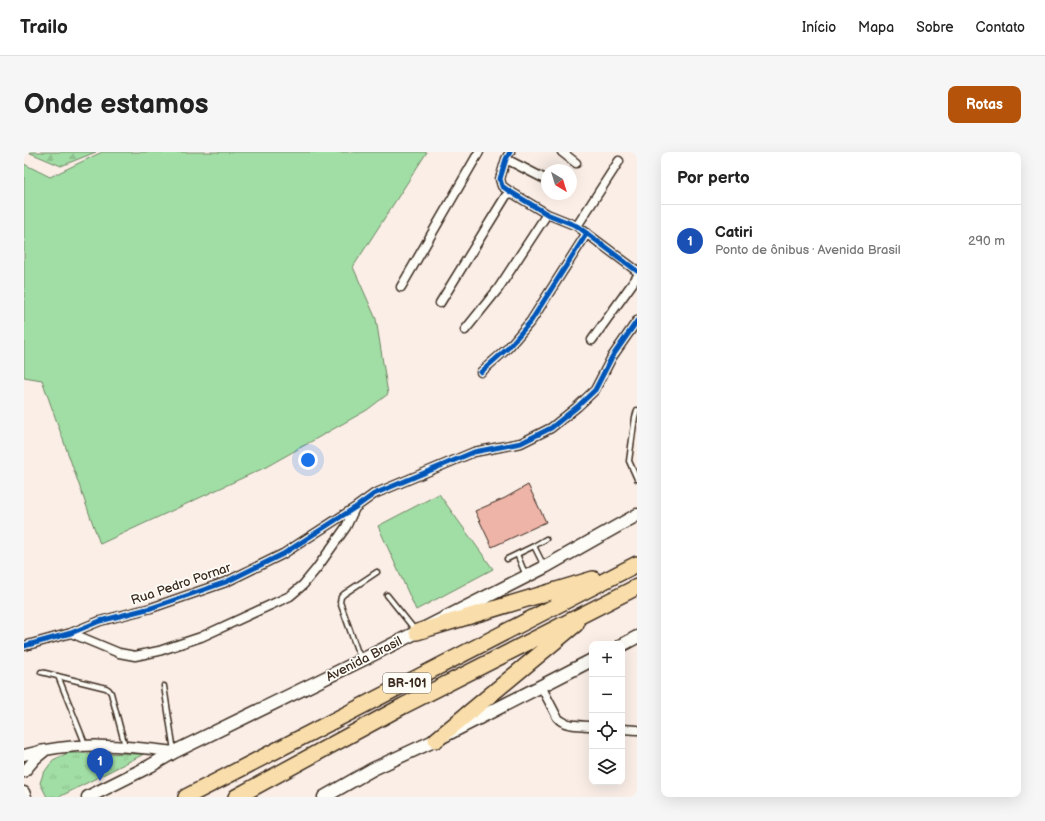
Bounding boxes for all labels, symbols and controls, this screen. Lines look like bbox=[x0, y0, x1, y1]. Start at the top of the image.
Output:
text: Trailo bbox=[20, 16, 68, 39]
text: Início bbox=[802, 19, 836, 36]
text: Mapa bbox=[858, 19, 894, 36]
text: Sobre bbox=[916, 19, 954, 36]
text: Contato bbox=[976, 19, 1025, 36]
button: Rotas bbox=[948, 86, 1021, 123]
text: Onde estamos bbox=[24, 88, 209, 121]
north arrow bbox=[541, 164, 577, 200]
text: Por perto bbox=[677, 168, 750, 188]
text: Catiri bbox=[715, 223, 753, 242]
text: 1 bbox=[687, 233, 693, 249]
text: 290 m bbox=[968, 233, 1005, 249]
text: Ponto de ônibus · Avenida Brasil bbox=[715, 242, 901, 258]
your location bbox=[298, 450, 318, 470]
street label: Rua Pedro Pornar bbox=[129, 559, 233, 609]
street label: Avenida Brasil bbox=[323, 633, 405, 685]
map controls bbox=[589, 641, 625, 785]
button: + bbox=[589, 641, 625, 677]
road number: BR-101 bbox=[383, 673, 431, 693]
button: − bbox=[589, 677, 625, 713]
button: locate bbox=[589, 713, 625, 749]
pin: 1 bbox=[87, 748, 113, 781]
button: layers bbox=[589, 749, 625, 785]

